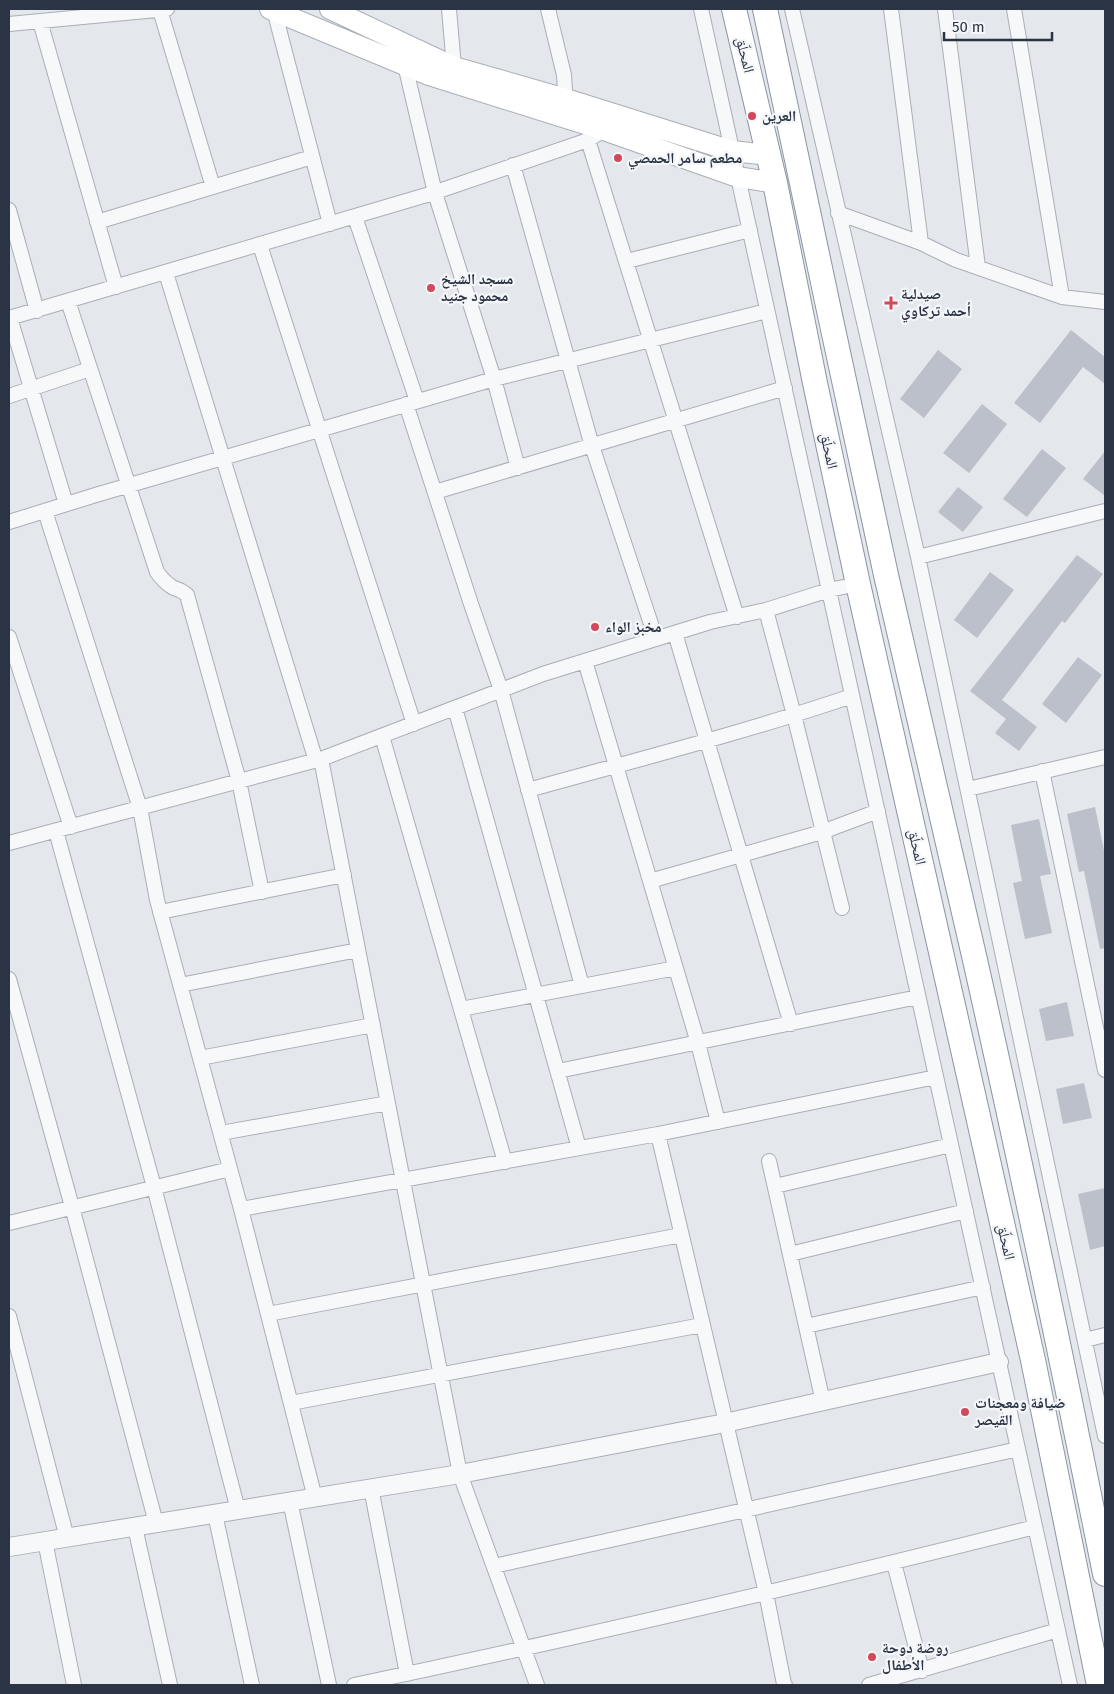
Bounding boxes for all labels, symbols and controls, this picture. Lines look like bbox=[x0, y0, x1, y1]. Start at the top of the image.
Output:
scale bar bbox=[944, 10, 1052, 42]
text: 50 m bbox=[952, 18, 985, 36]
street label: المحلّق bbox=[731, 35, 758, 75]
place label: العرين bbox=[762, 107, 796, 125]
marker: العرين bbox=[746, 110, 758, 122]
place label: مطعم سامر الحمصي bbox=[628, 149, 742, 170]
marker: مطعم سامر الحمصي bbox=[612, 152, 624, 164]
place label: مسجد الشيخ محمود جنيد bbox=[441, 270, 513, 305]
marker: مسجد الشيخ محمود جنيد bbox=[425, 282, 437, 294]
place label: صيدلية أحمد تركاوي bbox=[901, 285, 971, 323]
marker: صيدلية أحمد تركاوي bbox=[885, 297, 897, 309]
street label: المحلّق bbox=[815, 431, 842, 471]
place label: مخبز الواء bbox=[605, 618, 662, 636]
marker: مخبز الواء bbox=[589, 621, 601, 633]
street label: المحلّق bbox=[903, 827, 930, 867]
street label: المحلّق bbox=[992, 1222, 1019, 1262]
place label: ضيافة ومعجنات القيصر bbox=[974, 1394, 1066, 1429]
marker: ضيافة ومعجنات القيصر bbox=[959, 1406, 971, 1418]
place label: روضة دوحة الأطفال bbox=[882, 1639, 949, 1674]
marker: روضة دوحة الأطفال bbox=[866, 1651, 878, 1663]

